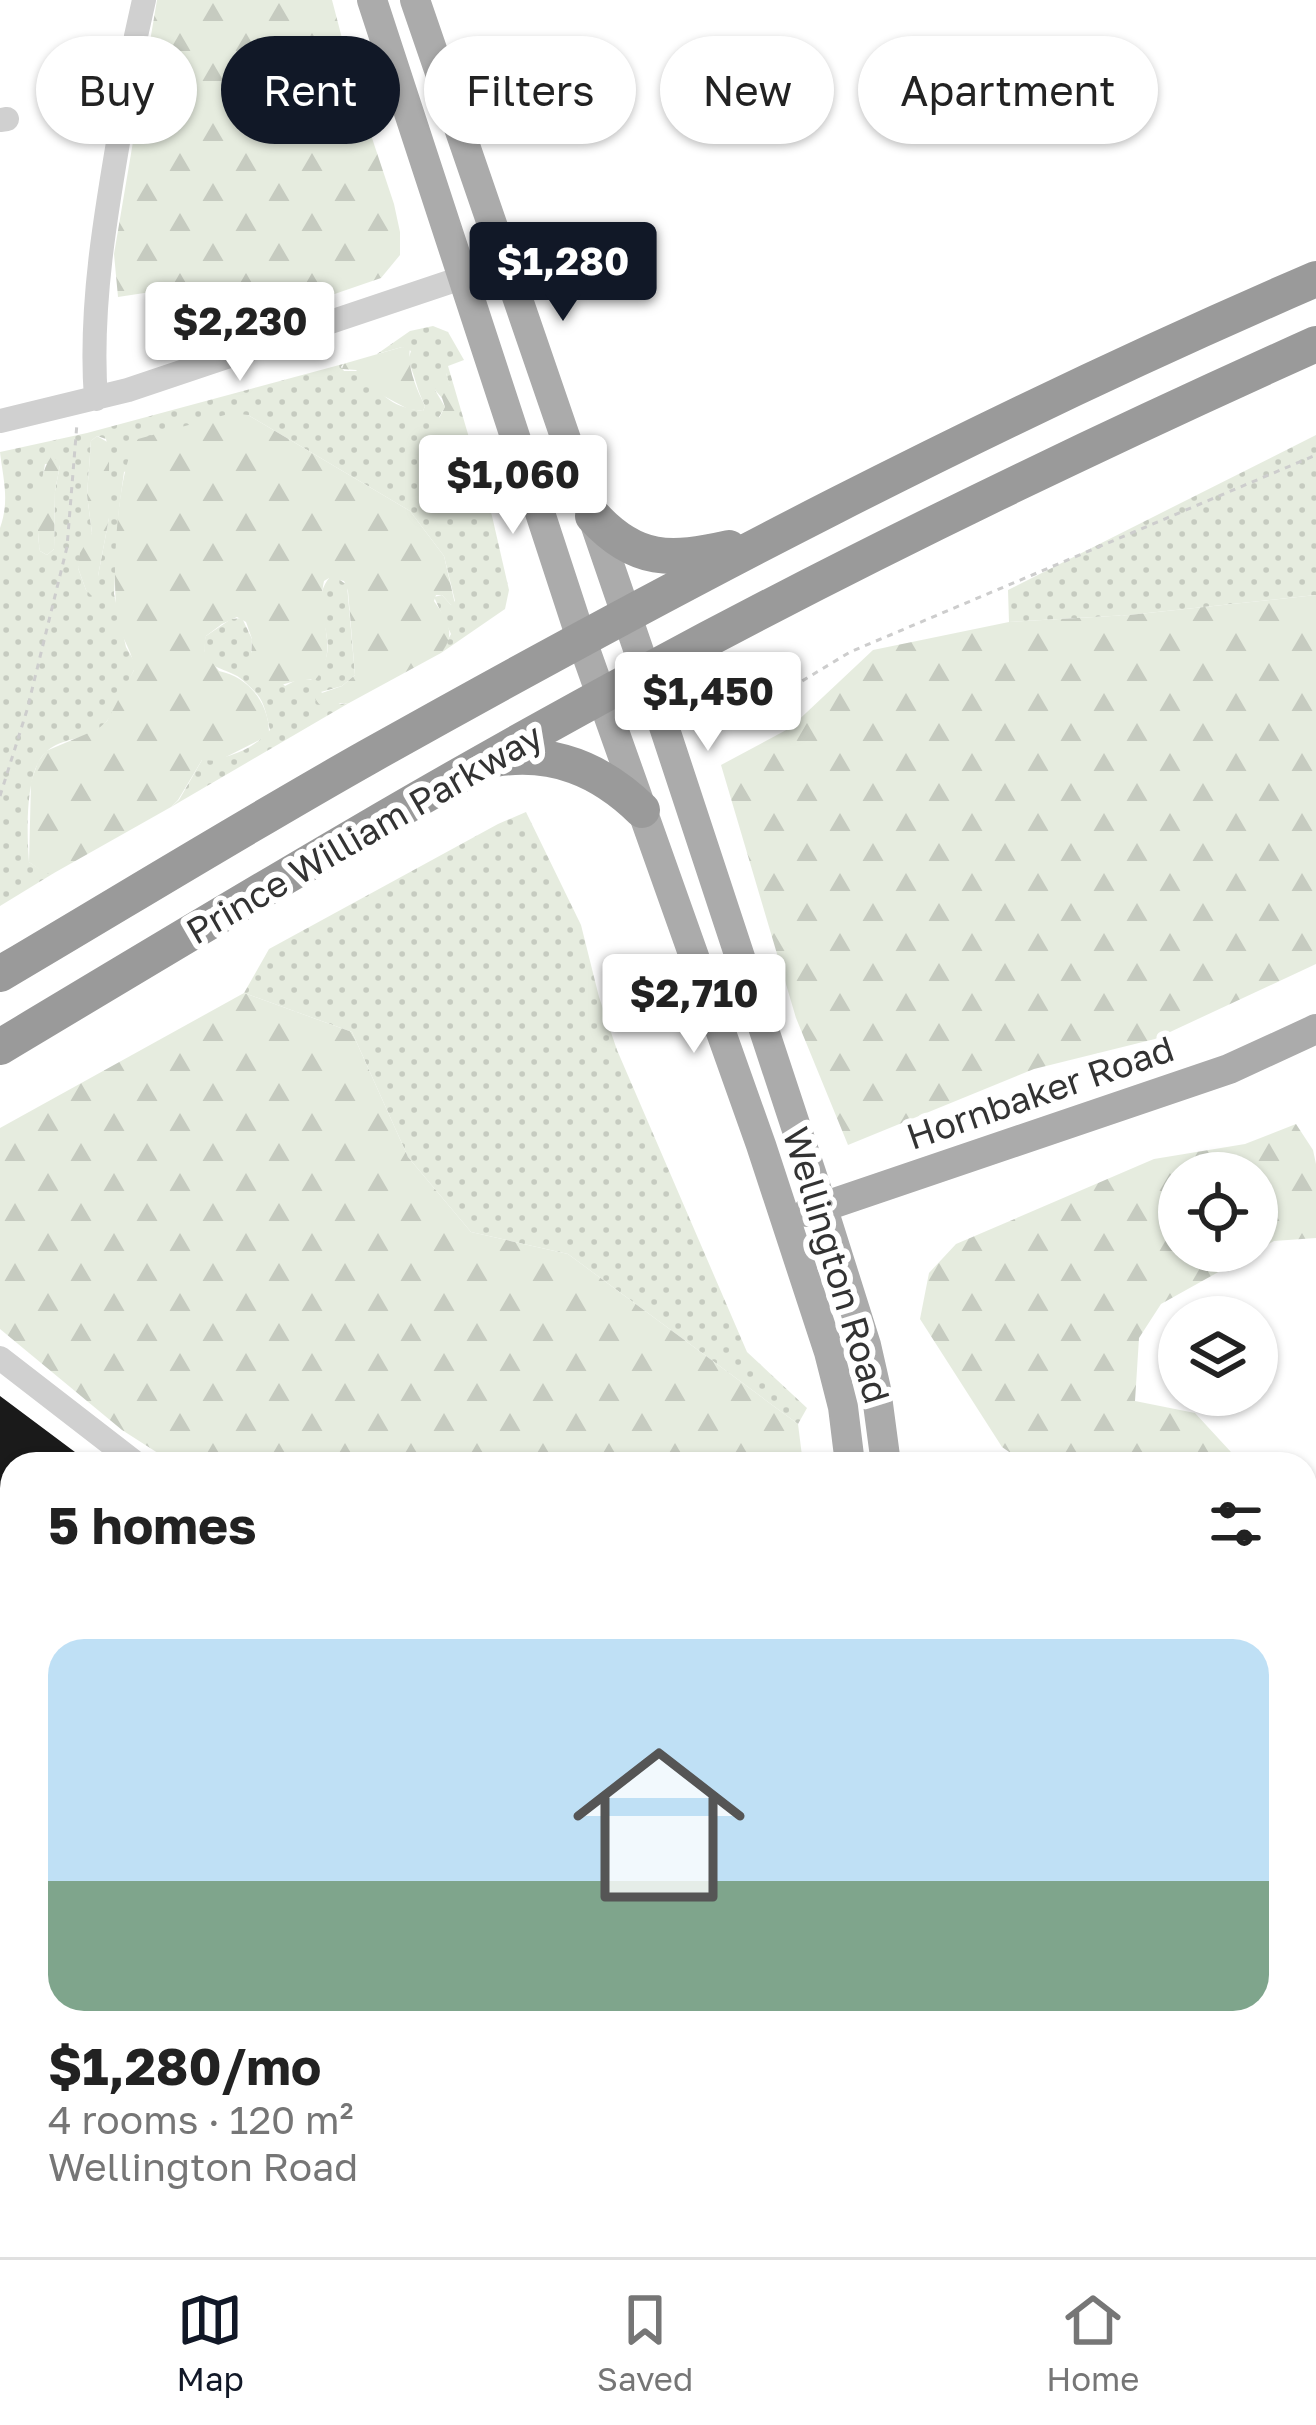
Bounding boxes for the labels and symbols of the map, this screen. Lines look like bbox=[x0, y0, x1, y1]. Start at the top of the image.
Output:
pin: $1,280 bbox=[465, 222, 661, 324]
pin: $2,230 bbox=[142, 282, 338, 384]
pin: $1,060 bbox=[415, 435, 611, 537]
pin: $1,450 bbox=[610, 652, 806, 754]
street label: Prince William Parkway bbox=[179, 713, 549, 953]
pin: $2,710 bbox=[596, 954, 792, 1056]
street label: Hornbaker Road bbox=[901, 1026, 1179, 1158]
street label: Wellington Road bbox=[775, 1122, 899, 1408]

